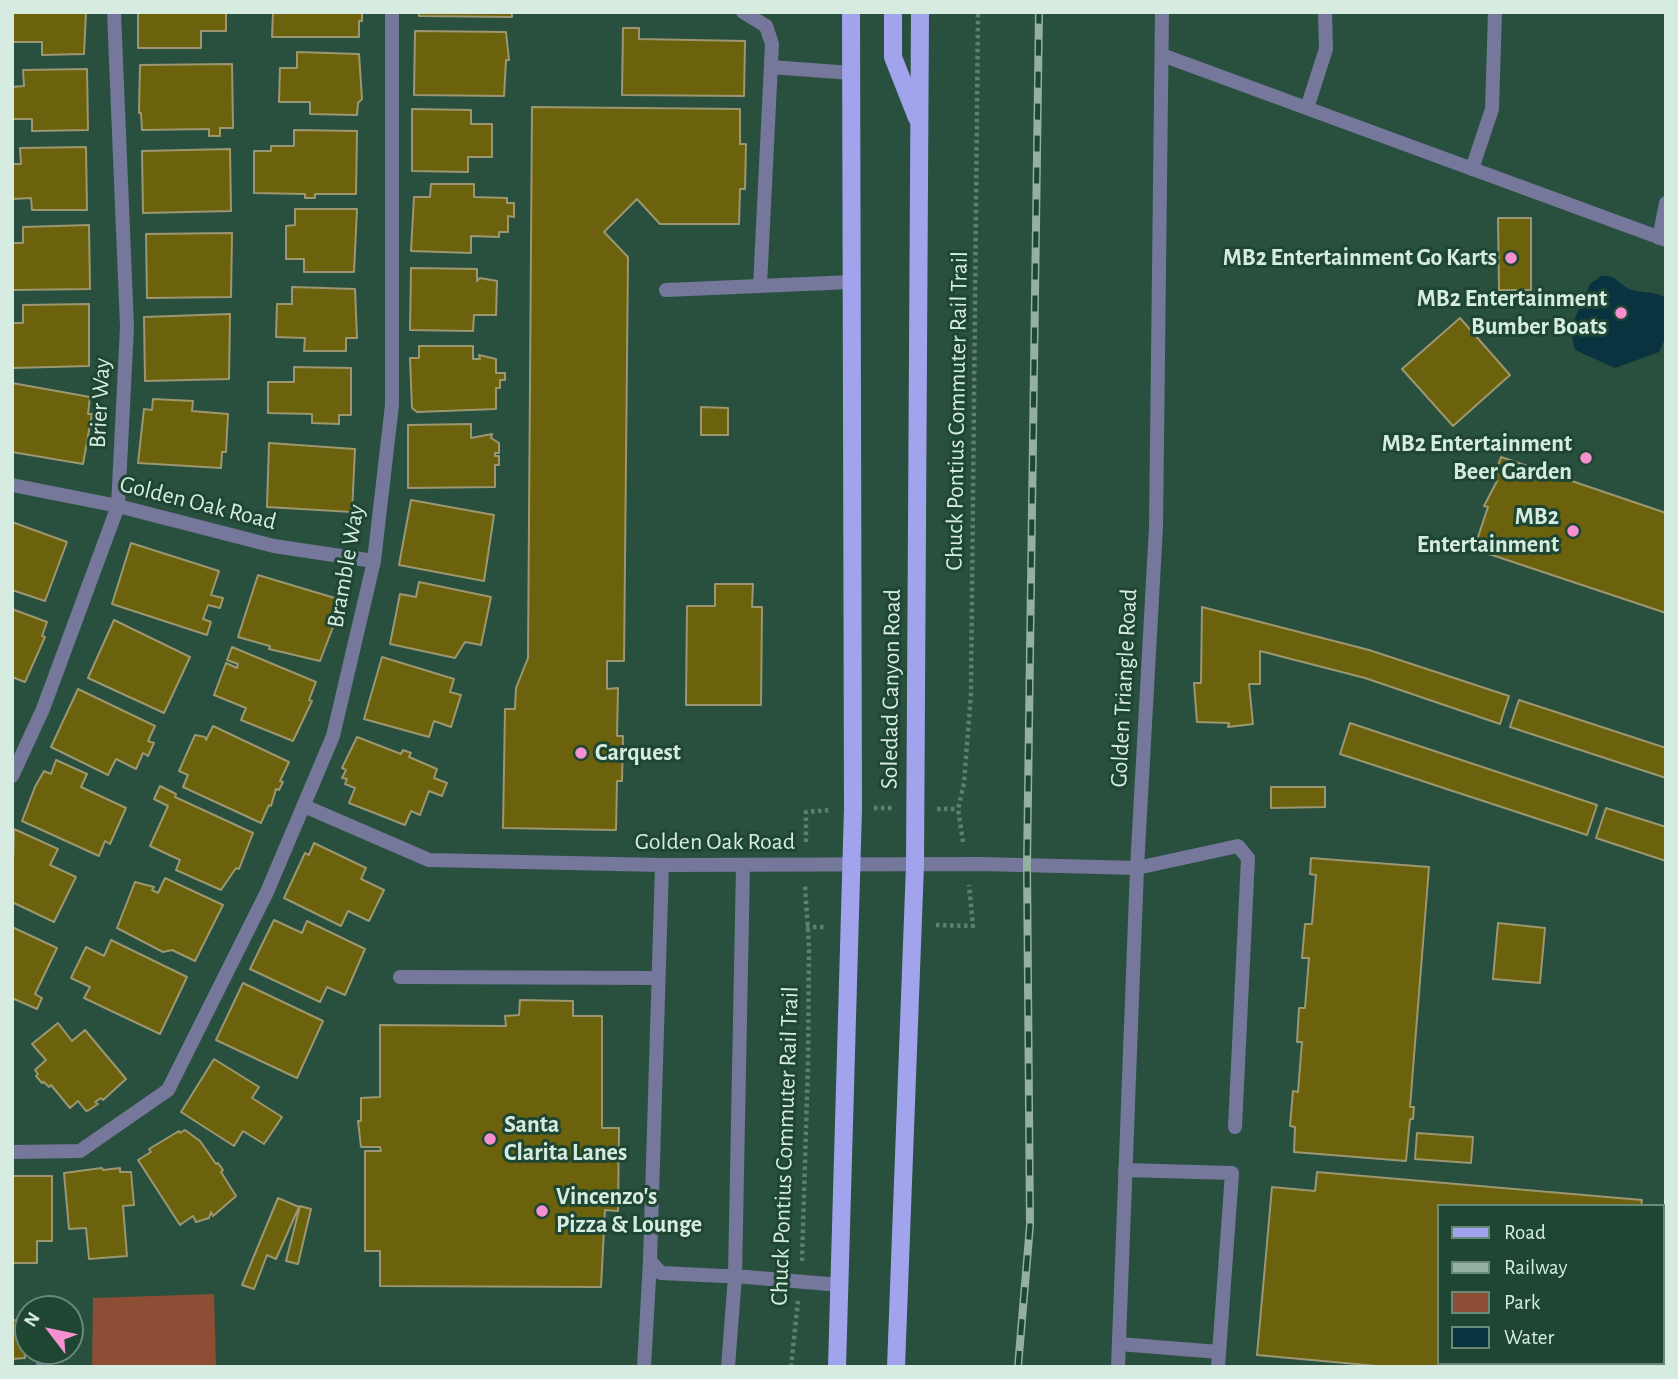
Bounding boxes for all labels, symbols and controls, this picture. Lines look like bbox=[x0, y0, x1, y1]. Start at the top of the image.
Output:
place label: MB2 Entertainment Go Karts bbox=[1223, 244, 1497, 272]
marker: MB2 Entertainment Go Karts bbox=[1503, 250, 1519, 266]
street label: Chuck Pontius Commuter Rail Trail bbox=[940, 251, 974, 571]
place label: MB2 Entertainment Bumber Boats bbox=[1417, 285, 1607, 341]
marker: MB2 Entertainment Bumber Boats bbox=[1613, 305, 1629, 321]
street label: Brier Way bbox=[83, 357, 117, 449]
place label: MB2 Entertainment Beer Garden bbox=[1382, 430, 1572, 486]
marker: MB2 Entertainment Beer Garden bbox=[1578, 450, 1594, 466]
street label: Golden Oak Road bbox=[117, 470, 279, 536]
street label: Bramble Way bbox=[321, 502, 371, 630]
place label: MB2 Entertainment bbox=[1417, 503, 1559, 559]
marker: MB2 Entertainment bbox=[1565, 523, 1581, 539]
street label: Golden Triangle Road bbox=[1104, 588, 1144, 788]
street label: Soledad Canyon Road bbox=[875, 589, 907, 789]
place label: Carquest bbox=[595, 739, 681, 767]
marker: Carquest bbox=[573, 745, 589, 761]
street label: Golden Oak Road bbox=[635, 828, 795, 856]
street label: Chuck Pontius Commuter Rail Trail bbox=[765, 986, 805, 1306]
place label: Santa Clarita Lanes bbox=[504, 1111, 627, 1167]
marker: Santa Clarita Lanes bbox=[482, 1131, 498, 1147]
place label: Vincenzo's Pizza & Lounge bbox=[556, 1183, 702, 1239]
marker: Vincenzo's Pizza & Lounge bbox=[534, 1203, 550, 1219]
legend bbox=[1436, 1204, 1664, 1365]
text: Road bbox=[1504, 1222, 1546, 1243]
text: Railway bbox=[1504, 1257, 1567, 1278]
text: Park bbox=[1504, 1292, 1540, 1313]
north arrow bbox=[14, 1295, 84, 1365]
text: N bbox=[21, 1309, 44, 1330]
text: Water bbox=[1504, 1327, 1554, 1348]

